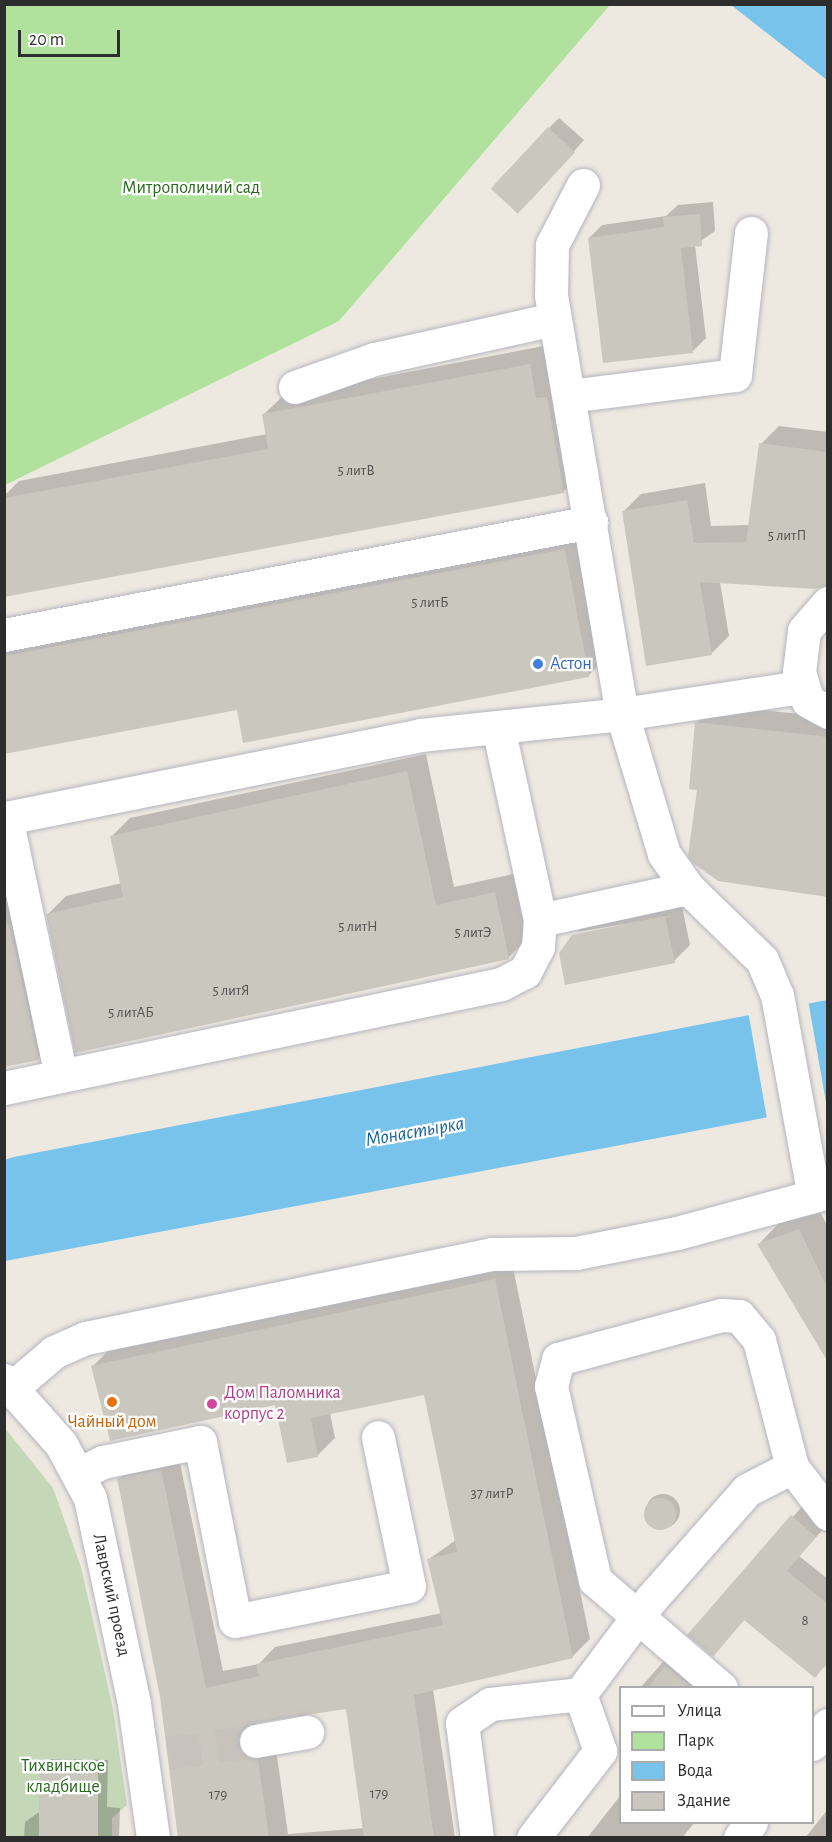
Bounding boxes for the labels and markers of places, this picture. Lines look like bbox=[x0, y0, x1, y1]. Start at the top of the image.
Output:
place label: Астон bbox=[550, 653, 592, 675]
marker: Астон bbox=[531, 657, 545, 671]
place label: Дом Паломника корпус 2 bbox=[224, 1383, 341, 1426]
marker: Чайный дом bbox=[105, 1395, 119, 1409]
marker: Дом Паломника корпус 2 bbox=[205, 1397, 219, 1411]
place label: Чайный дом bbox=[67, 1411, 157, 1433]

